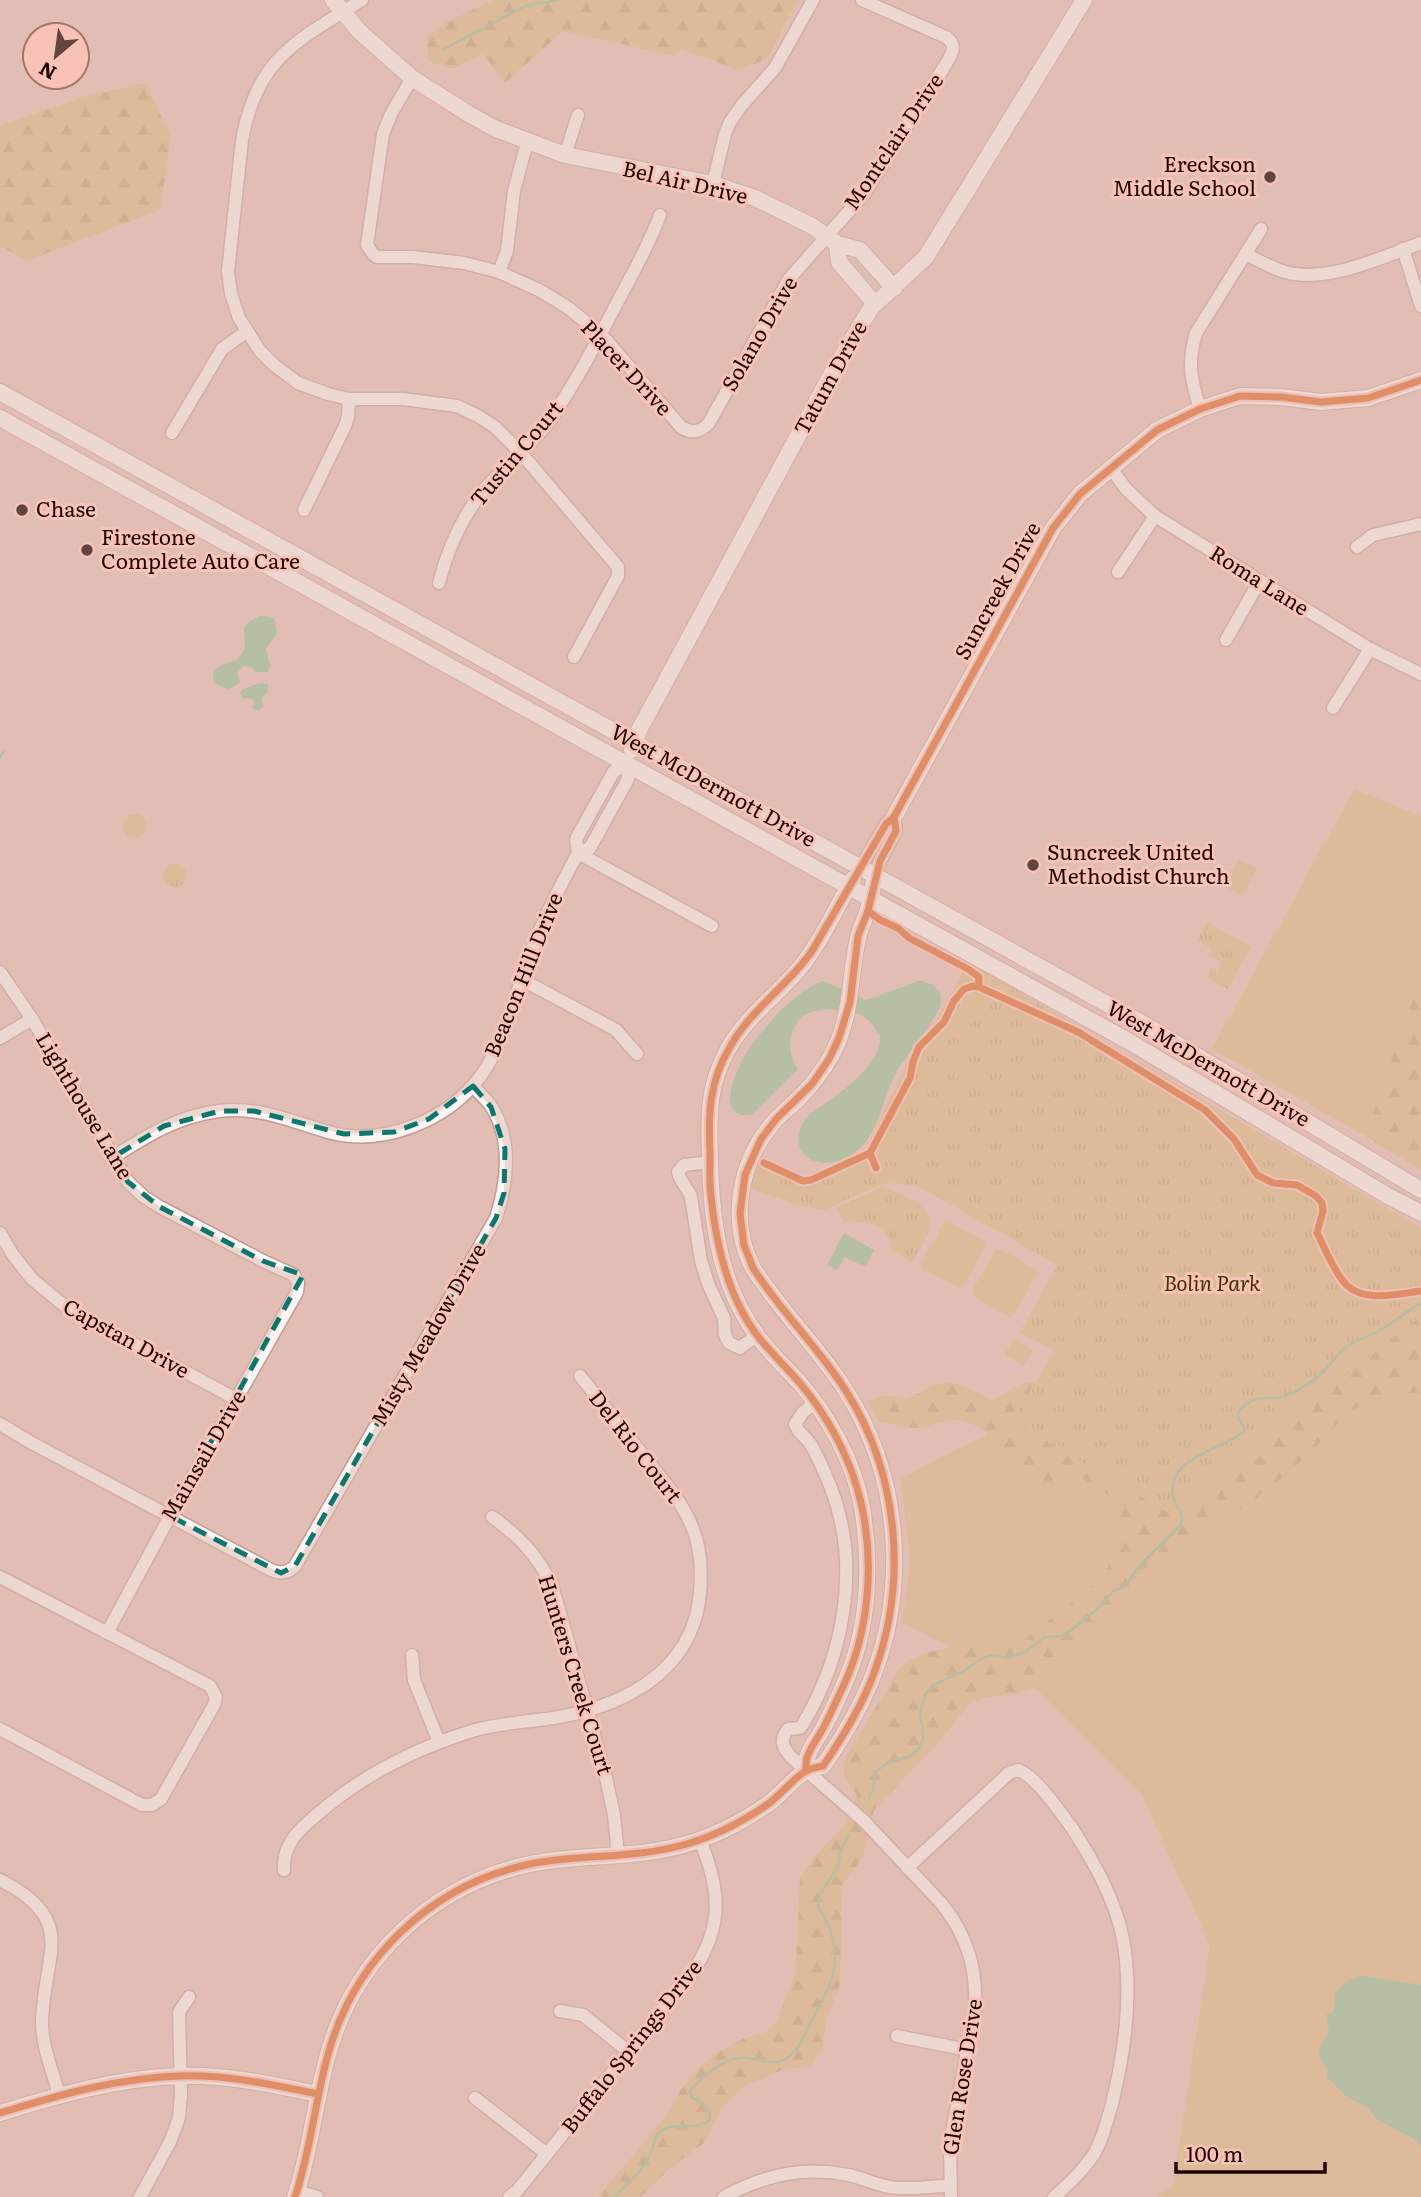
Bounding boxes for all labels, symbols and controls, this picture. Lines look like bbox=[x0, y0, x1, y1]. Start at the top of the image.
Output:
north arrow bbox=[21, 21, 91, 91]
text: N bbox=[33, 56, 61, 88]
street label: Montclair Drive bbox=[835, 66, 949, 215]
place label: Ereckson Middle School bbox=[1113, 147, 1256, 202]
street label: Bel Air Drive bbox=[620, 151, 751, 210]
marker: Ereckson Middle School bbox=[1262, 169, 1278, 185]
street label: Solano Drive bbox=[712, 269, 803, 396]
street label: Placer Drive bbox=[575, 311, 681, 421]
street label: Tatum Drive bbox=[785, 314, 873, 439]
street label: Tustin Court bbox=[461, 392, 569, 512]
place label: Chase bbox=[36, 492, 96, 523]
marker: Chase bbox=[14, 502, 30, 518]
street label: Suncreek Drive bbox=[945, 515, 1047, 664]
place label: Firestone Complete Auto Care bbox=[101, 520, 300, 575]
street label: Roma Lane bbox=[1205, 536, 1316, 622]
marker: Firestone Complete Auto Care bbox=[79, 542, 95, 558]
street label: West McDermott Drive bbox=[606, 715, 822, 853]
place label: Suncreek United Methodist Church bbox=[1047, 835, 1230, 890]
marker: Suncreek United Methodist Church bbox=[1025, 857, 1041, 873]
street label: Beacon Hill Drive bbox=[475, 887, 569, 1061]
street label: West McDermott Drive bbox=[1102, 991, 1317, 1133]
street label: Lighthouse Lane bbox=[30, 1025, 142, 1184]
street label: Misty Meadow Drive bbox=[362, 1236, 492, 1431]
park label: Bolin Park bbox=[1163, 1266, 1261, 1297]
street label: Capstan Drive bbox=[58, 1289, 196, 1384]
street label: Mainsail Drive bbox=[152, 1383, 252, 1526]
street label: Del Rio Court bbox=[583, 1383, 691, 1509]
street label: Hunters Creek Court bbox=[532, 1570, 623, 1779]
street label: Buffalo Springs Drive bbox=[552, 1952, 708, 2139]
street label: Glen Rose Drive bbox=[933, 1996, 988, 2157]
scale bar bbox=[1176, 2130, 1325, 2174]
text: 100 m bbox=[1186, 2137, 1243, 2168]

